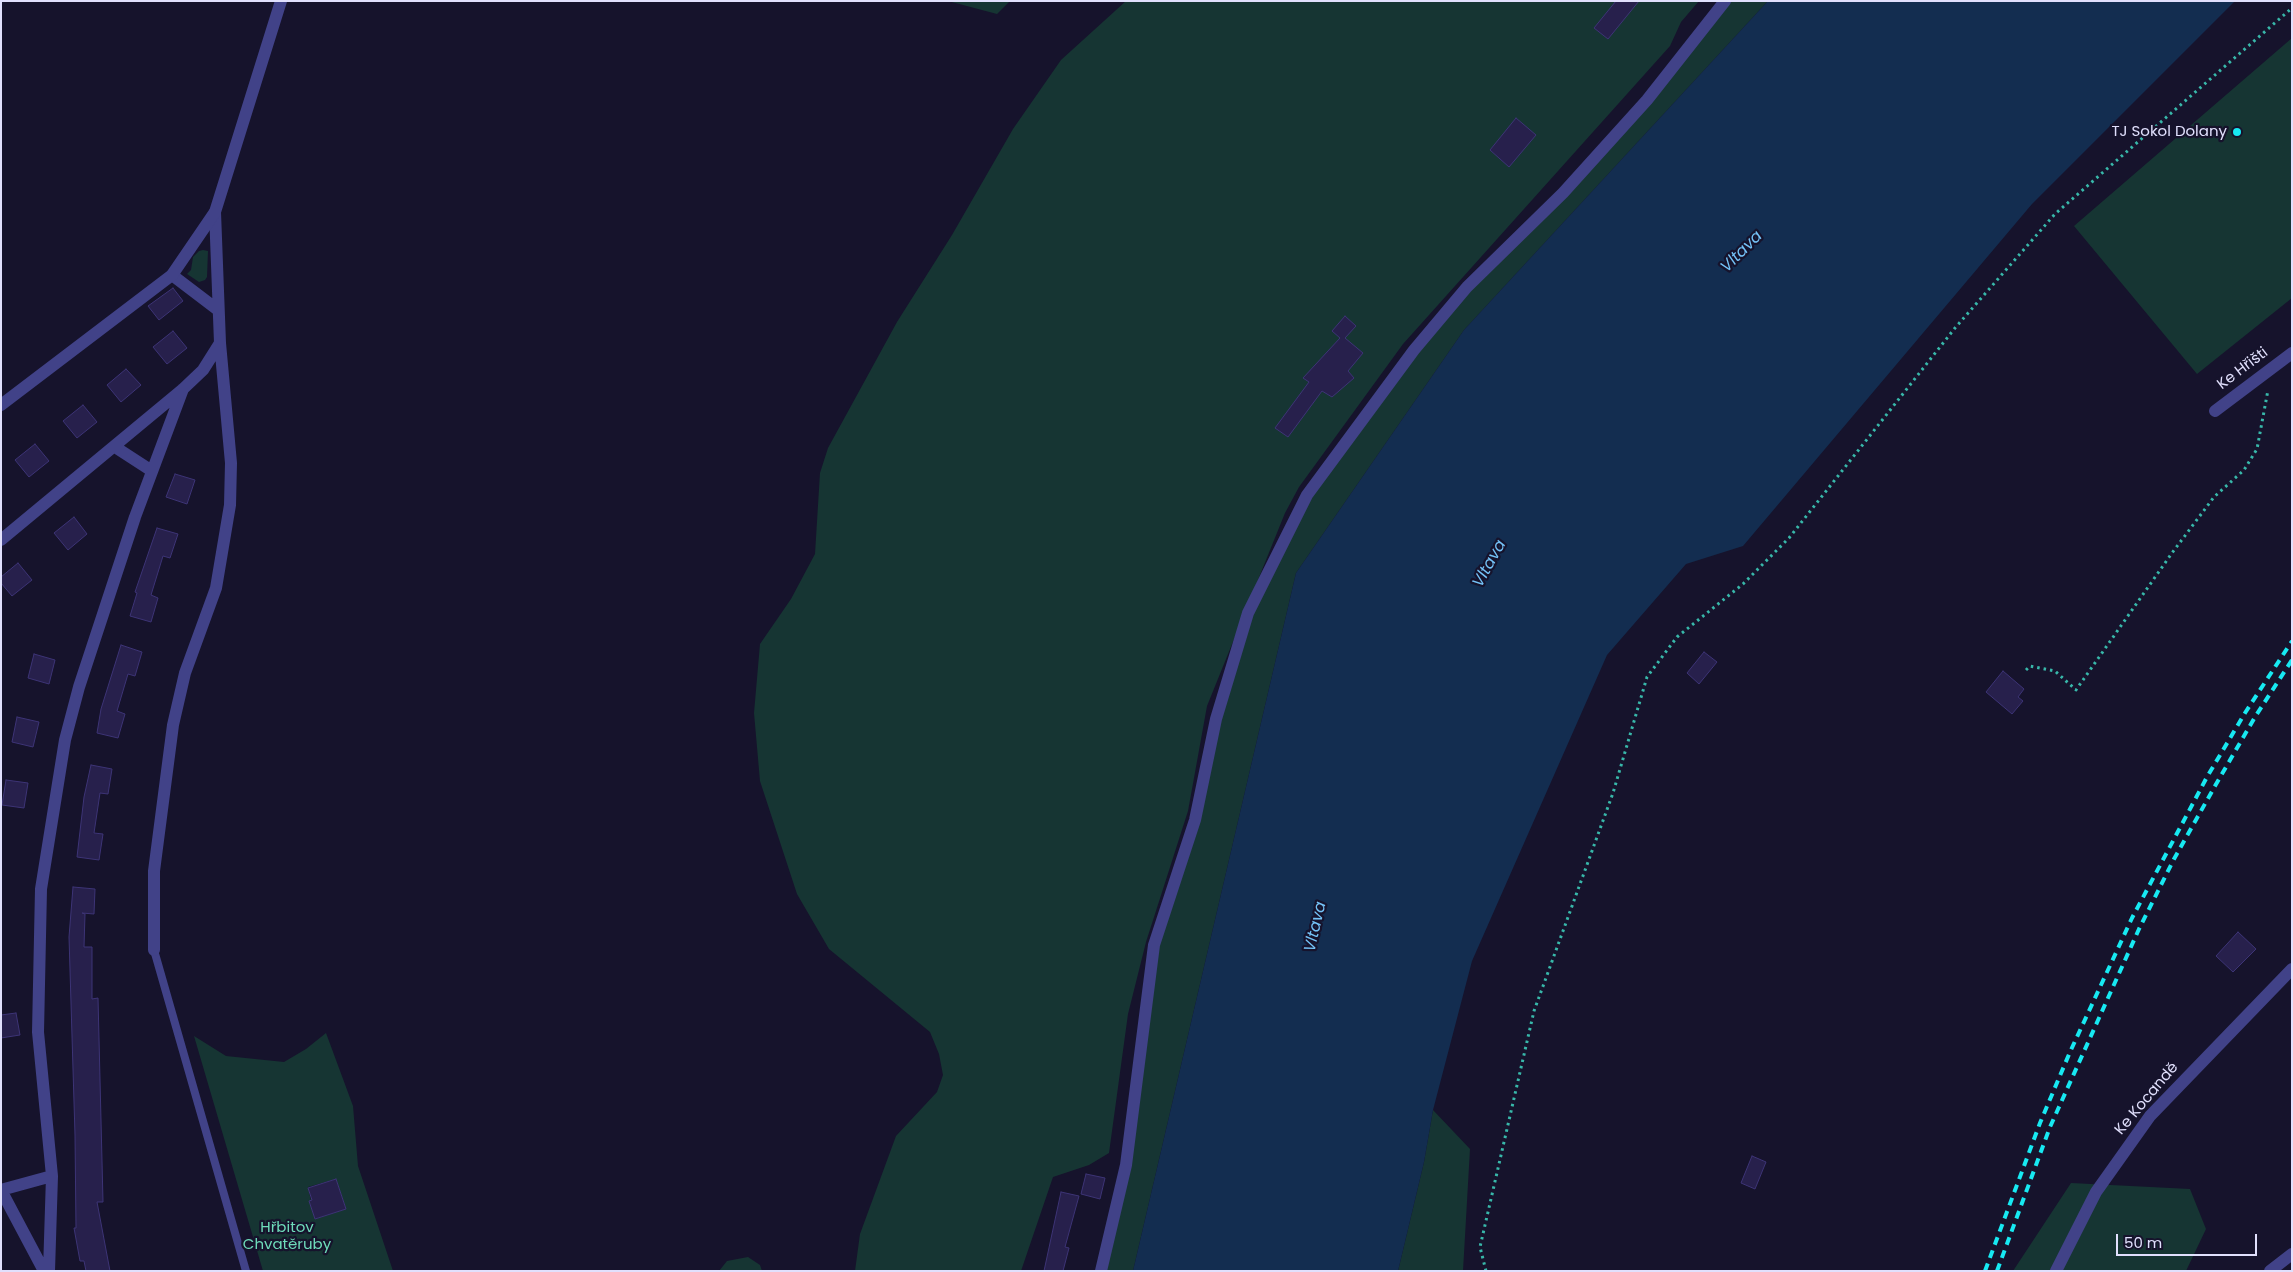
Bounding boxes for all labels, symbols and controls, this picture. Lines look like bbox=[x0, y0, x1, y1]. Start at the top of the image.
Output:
place label: TJ Sokol Dolany bbox=[2111, 123, 2227, 141]
marker: TJ Sokol Dolany bbox=[2231, 126, 2243, 138]
water label: Vltava bbox=[1717, 227, 1767, 277]
street label: Ke Hřišti bbox=[2214, 344, 2272, 394]
water label: Vltava bbox=[1469, 537, 1511, 591]
water label: Vltava bbox=[1301, 900, 1331, 954]
street label: Ke Kocandě bbox=[2111, 1059, 2183, 1139]
park label: Hřbitov Chvatěruby bbox=[243, 1219, 331, 1254]
scale bar bbox=[2118, 1224, 2259, 1256]
text: 50 m bbox=[2124, 1232, 2162, 1253]

